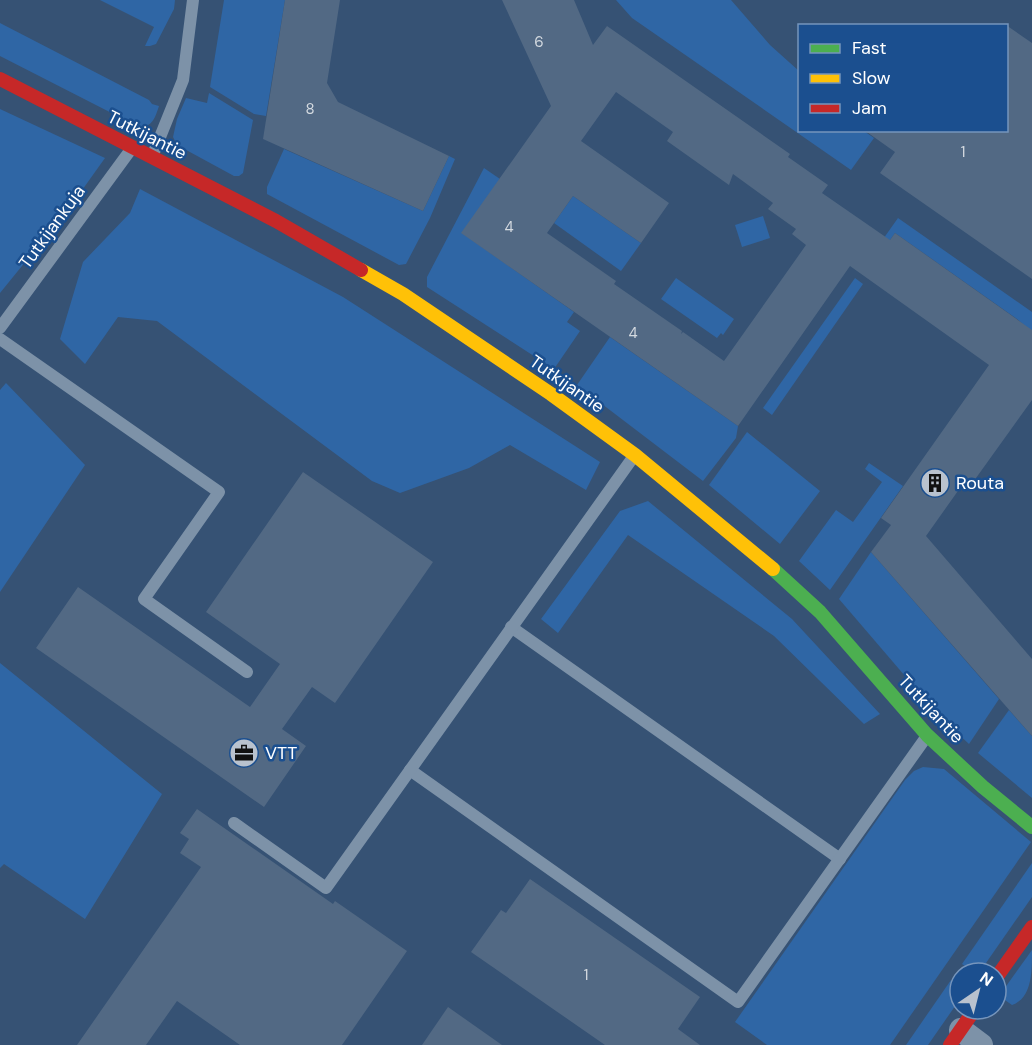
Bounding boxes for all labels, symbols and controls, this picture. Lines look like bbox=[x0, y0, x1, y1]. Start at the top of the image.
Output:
legend bbox=[798, 24, 1008, 132]
house number: 6 bbox=[534, 32, 544, 52]
text: Fast bbox=[852, 36, 887, 60]
text: Slow bbox=[852, 66, 891, 90]
text: Jam bbox=[852, 96, 887, 120]
house number: 8 bbox=[305, 99, 315, 119]
street label: Tutkijantie bbox=[103, 105, 191, 165]
house number: 1 bbox=[961, 142, 965, 162]
street label: Tutkijankuja bbox=[13, 180, 91, 274]
house number: 4 bbox=[504, 217, 514, 237]
house number: 4 bbox=[628, 323, 638, 343]
street label: Tutkijantie bbox=[525, 349, 609, 419]
building icon: Routa bbox=[919, 467, 951, 499]
place label: Routa bbox=[956, 471, 1004, 495]
street label: Tutkijantie bbox=[893, 669, 969, 749]
office icon: VTT bbox=[228, 737, 260, 769]
place label: VTT bbox=[265, 741, 297, 765]
north arrow bbox=[948, 961, 1008, 1021]
house number: 1 bbox=[584, 965, 588, 985]
text: N bbox=[976, 967, 997, 991]

